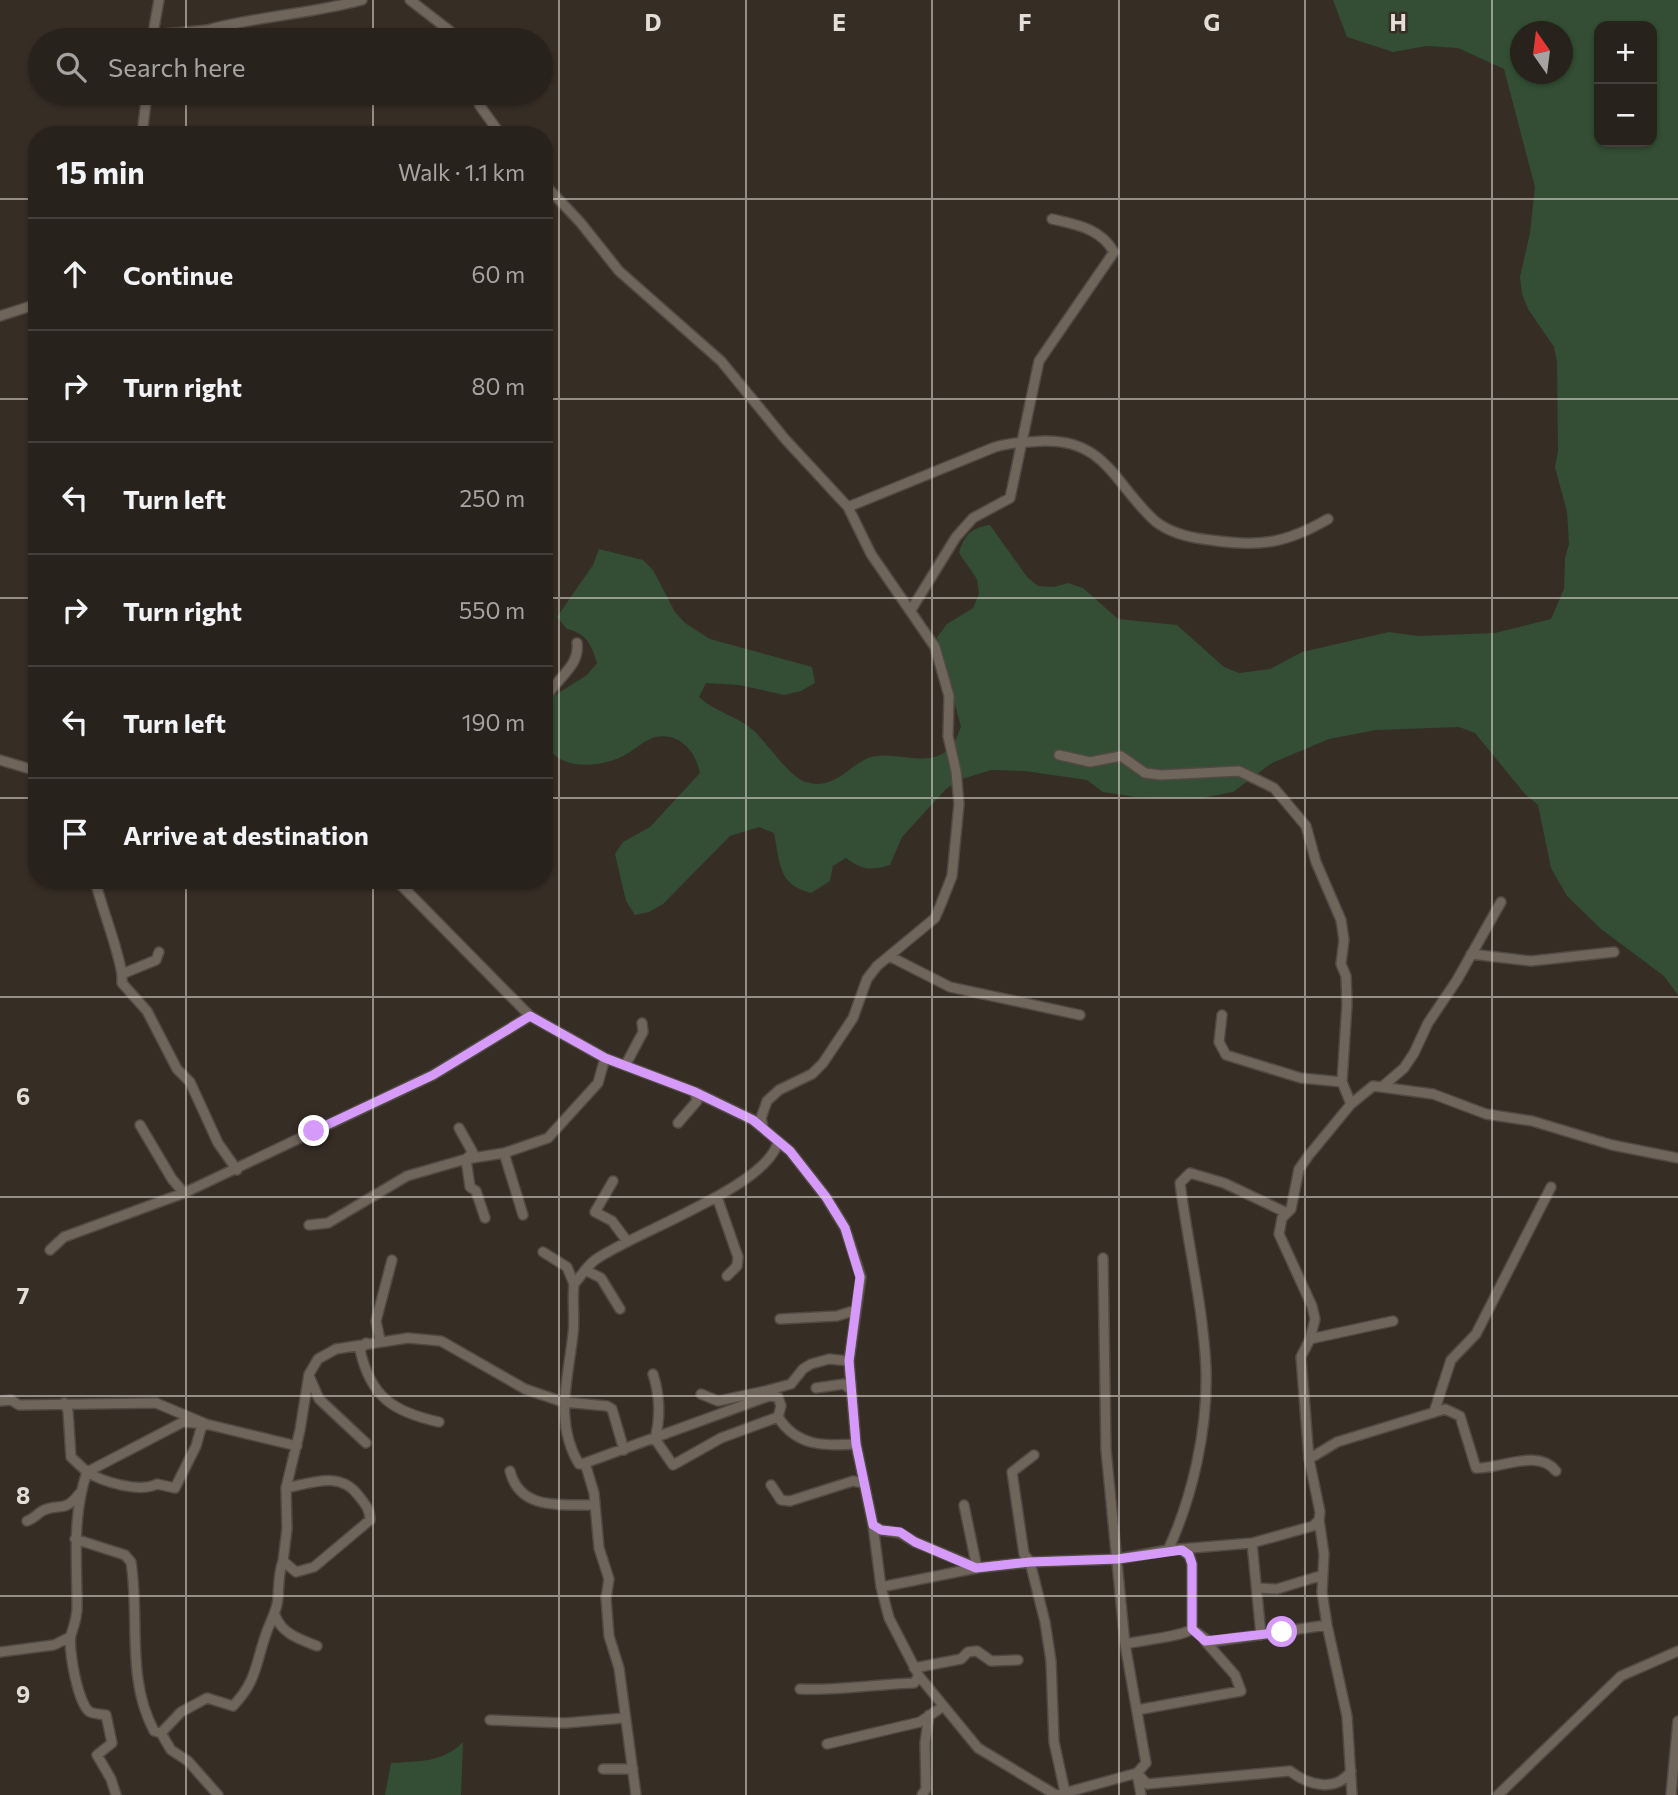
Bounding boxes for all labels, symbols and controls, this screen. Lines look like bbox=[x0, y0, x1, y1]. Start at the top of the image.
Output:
text: D bbox=[645, 8, 662, 36]
text: E bbox=[832, 8, 846, 36]
text: F bbox=[1018, 8, 1032, 36]
text: G bbox=[1204, 8, 1220, 36]
text: H bbox=[1389, 8, 1407, 36]
north arrow bbox=[1510, 21, 1573, 84]
map controls bbox=[1594, 21, 1657, 147]
button: + bbox=[1594, 21, 1657, 84]
search box bbox=[28, 28, 553, 105]
icon: search bbox=[52, 48, 90, 86]
text: Search here bbox=[108, 51, 246, 82]
button: − bbox=[1594, 84, 1657, 147]
text: 15 min bbox=[56, 153, 145, 190]
text: Walk · 1.1 km bbox=[398, 158, 525, 186]
icon: ahead bbox=[56, 255, 94, 293]
text: Continue bbox=[123, 259, 233, 290]
text: 60 m bbox=[472, 260, 525, 288]
icon: right bbox=[56, 367, 94, 405]
text: Turn right bbox=[123, 371, 242, 402]
text: 80 m bbox=[472, 372, 525, 400]
icon: left bbox=[56, 479, 94, 517]
text: Turn left bbox=[123, 483, 226, 514]
text: 250 m bbox=[460, 484, 525, 512]
icon: right bbox=[56, 591, 94, 629]
text: Turn right bbox=[123, 595, 242, 626]
text: 550 m bbox=[459, 596, 525, 624]
icon: left bbox=[56, 703, 94, 741]
text: Turn left bbox=[123, 707, 226, 738]
text: 190 m bbox=[462, 708, 525, 736]
icon: arrive bbox=[56, 815, 94, 853]
text: Arrive at destination bbox=[123, 819, 369, 850]
text: 6 bbox=[16, 1082, 30, 1110]
route end bbox=[298, 1115, 329, 1146]
text: 7 bbox=[17, 1281, 29, 1309]
text: 8 bbox=[16, 1481, 30, 1509]
route start bbox=[1266, 1616, 1297, 1647]
text: 9 bbox=[16, 1680, 30, 1708]

